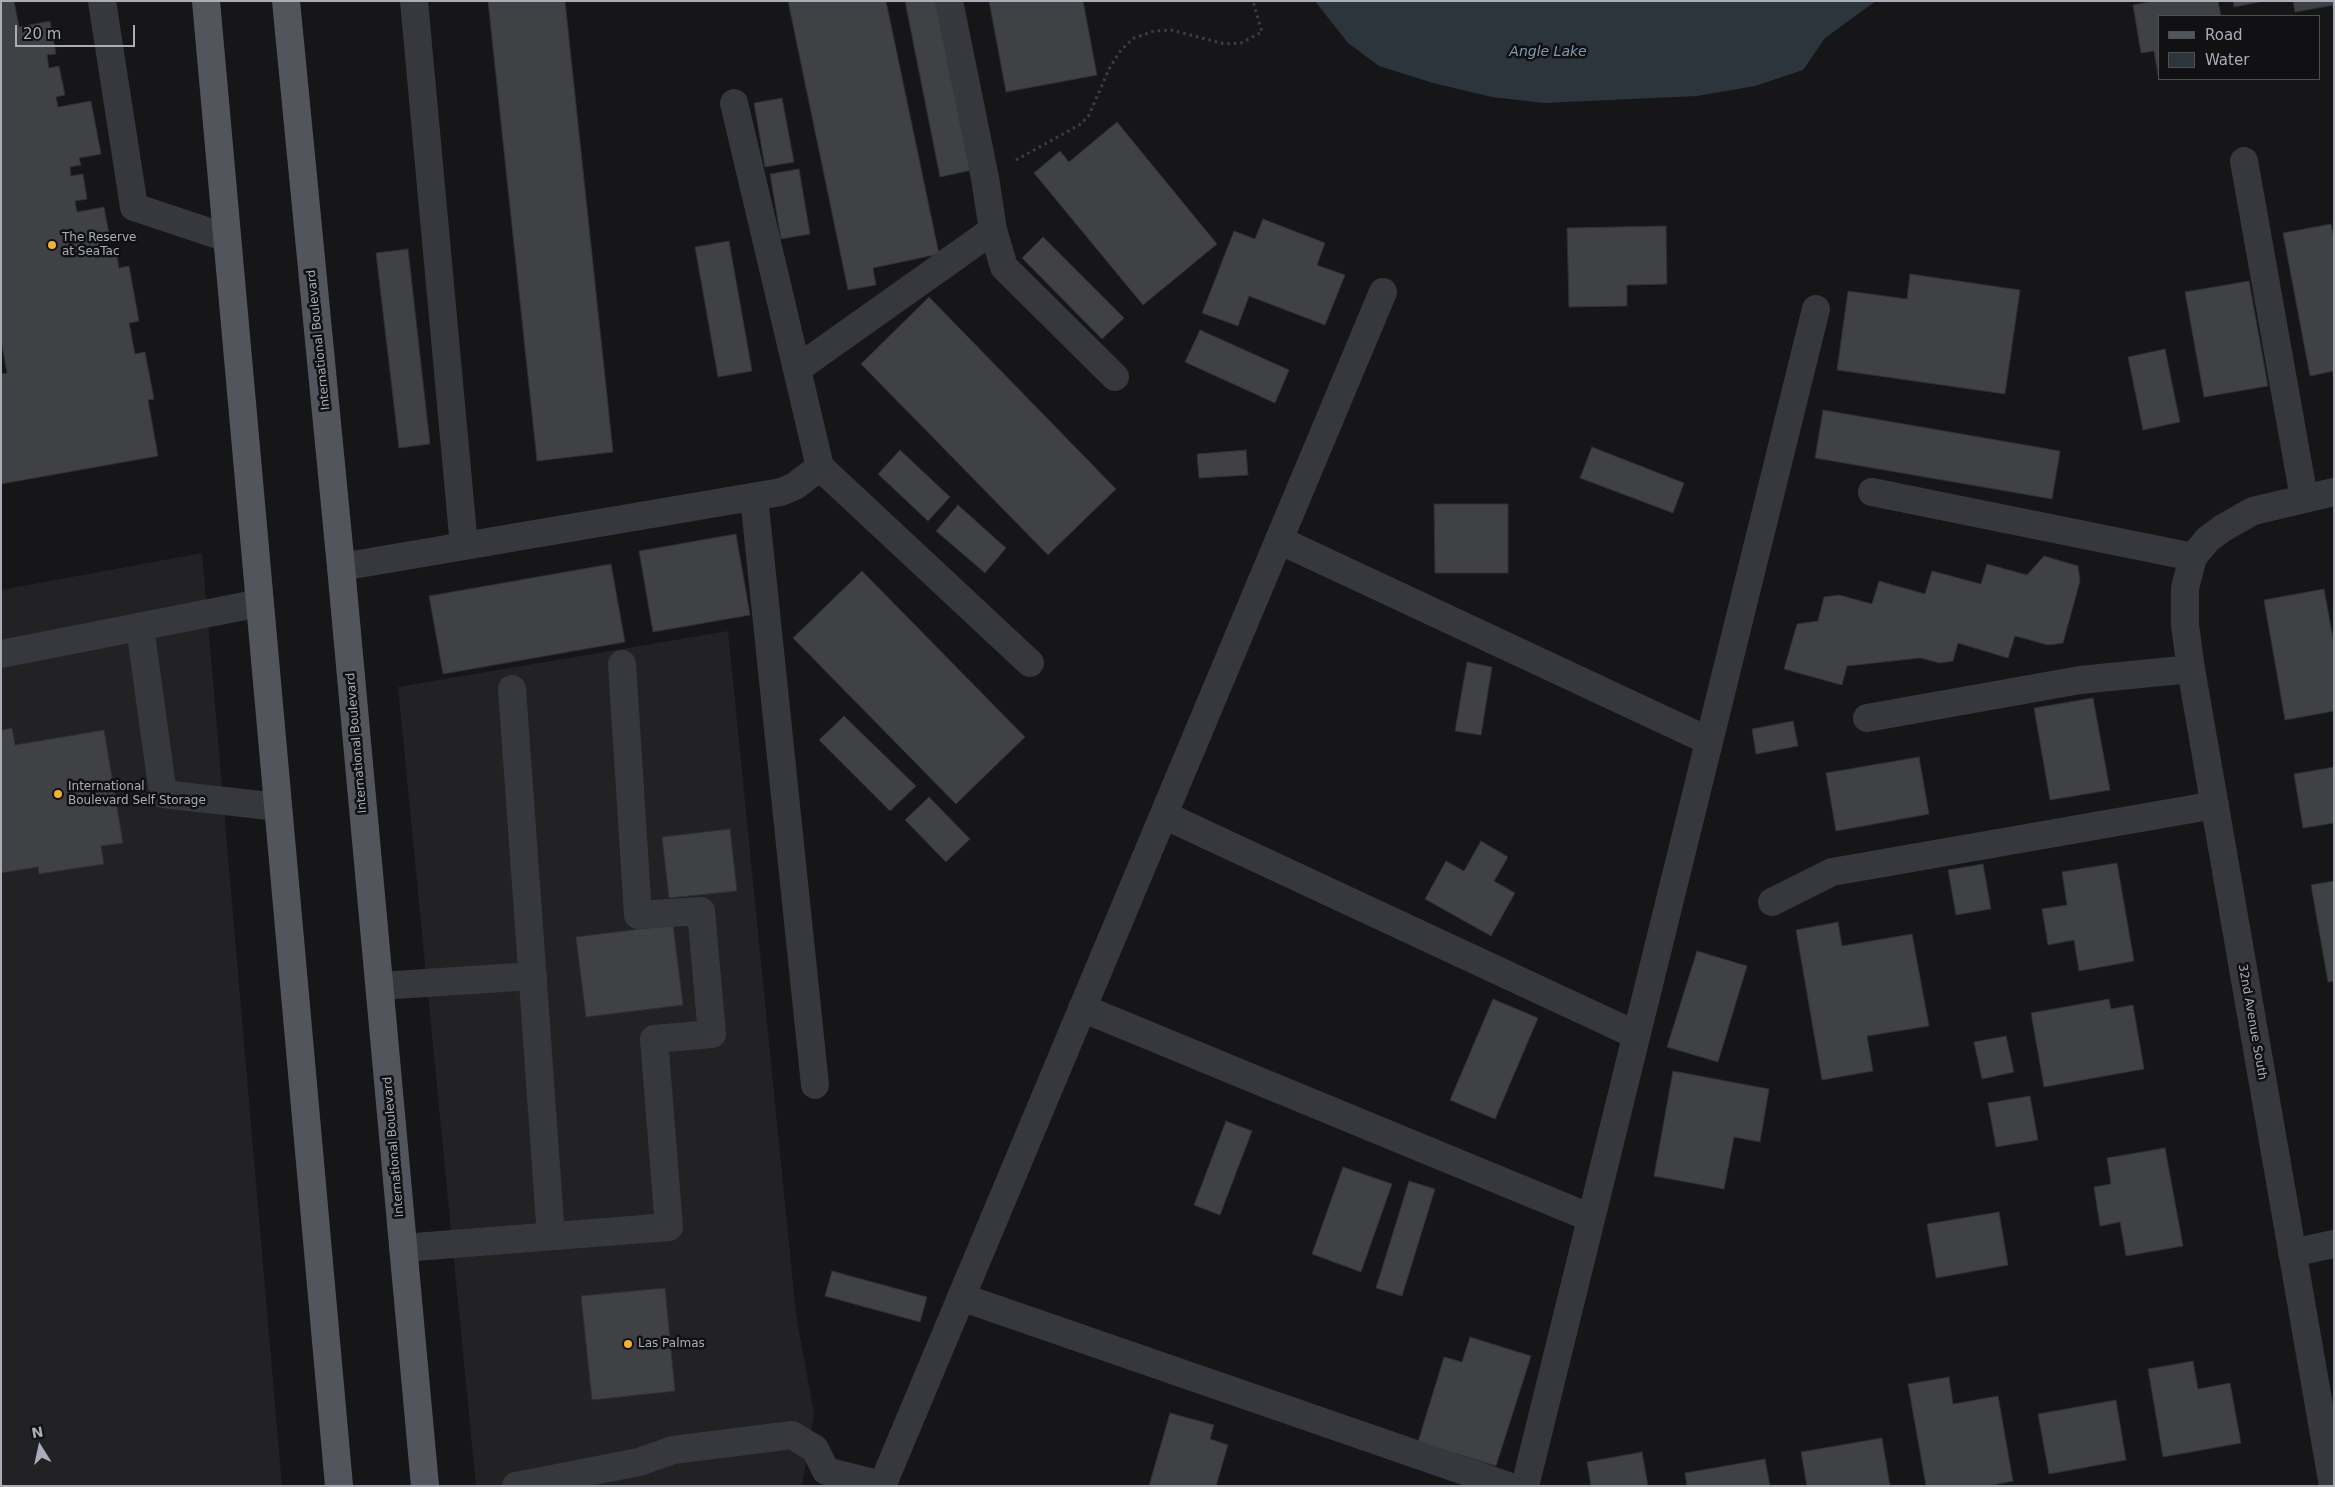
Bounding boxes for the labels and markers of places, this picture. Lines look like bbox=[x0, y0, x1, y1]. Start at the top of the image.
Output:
place label: The Reserve at SeaTac bbox=[62, 231, 136, 259]
marker: The Reserve at SeaTac bbox=[46, 239, 58, 251]
place label: International Boulevard Self Storage bbox=[68, 780, 206, 808]
marker: International Boulevard Self Storage bbox=[52, 788, 64, 800]
place label: Las Palmas bbox=[638, 1337, 705, 1351]
marker: Las Palmas bbox=[622, 1338, 634, 1350]

